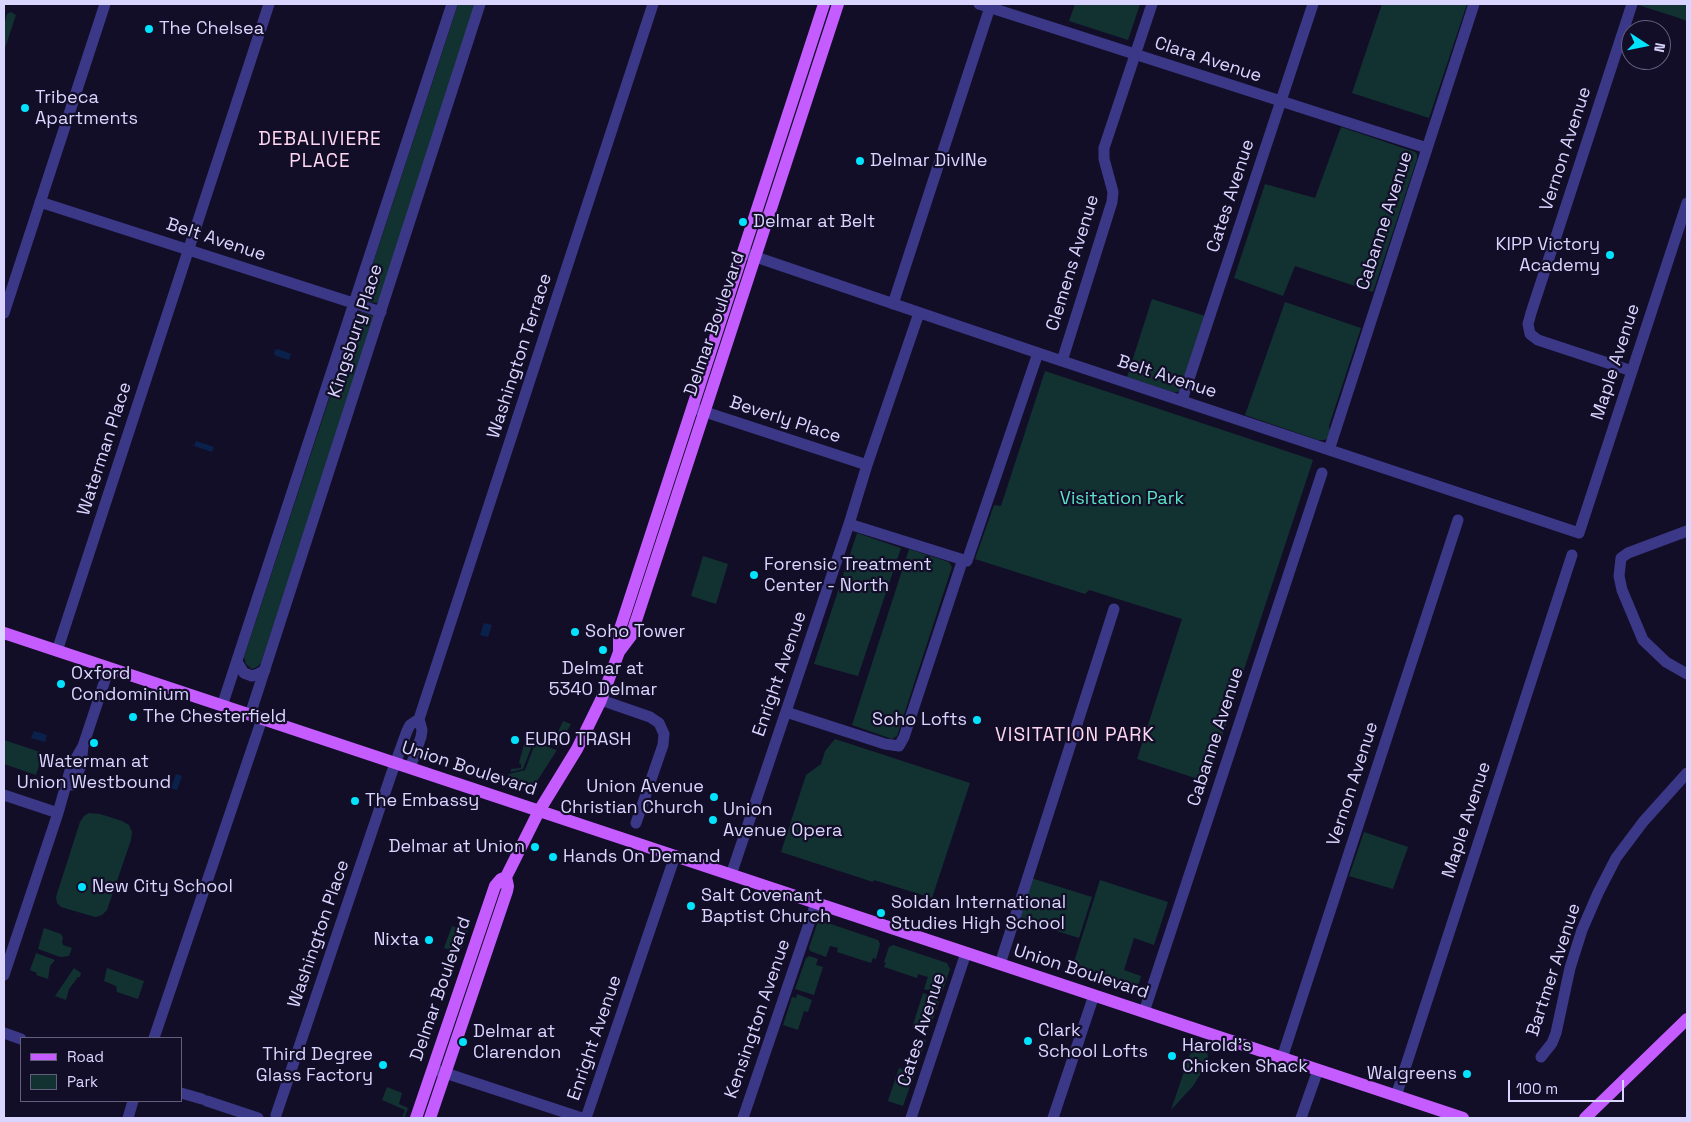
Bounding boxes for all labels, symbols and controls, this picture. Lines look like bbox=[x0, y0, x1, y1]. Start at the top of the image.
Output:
place label: The Chelsea bbox=[159, 18, 264, 40]
north arrow bbox=[1621, 20, 1671, 70]
marker: The Chelsea bbox=[143, 23, 155, 35]
street label: Clara Avenue bbox=[1152, 33, 1264, 87]
text: N bbox=[1650, 41, 1669, 54]
street label: Vernon Avenue bbox=[1536, 84, 1596, 214]
place label: Tribeca Apartments bbox=[35, 87, 138, 130]
marker: Tribeca Apartments bbox=[19, 102, 31, 114]
district label: DEBALIVIERE PLACE bbox=[257, 129, 383, 173]
street label: Cates Avenue bbox=[1203, 137, 1259, 255]
street label: Cabanne Avenue bbox=[1352, 149, 1418, 293]
place label: Delmar DivINe bbox=[870, 150, 987, 172]
marker: Delmar DivINe bbox=[854, 155, 866, 167]
street label: Clemens Avenue bbox=[1042, 192, 1104, 334]
place label: Delmar at Belt bbox=[753, 211, 875, 233]
street label: Belt Avenue bbox=[163, 214, 269, 266]
marker: Delmar at Belt bbox=[737, 216, 749, 228]
place label: KIPP Victory Academy bbox=[1496, 234, 1600, 276]
street label: Delmar Boulevard bbox=[680, 249, 750, 399]
marker: KIPP Victory Academy bbox=[1604, 249, 1616, 261]
street label: Kingsbury Place bbox=[324, 261, 388, 401]
street label: Washington Terrace bbox=[483, 271, 557, 441]
street label: Maple Avenue bbox=[1587, 301, 1645, 423]
street label: Belt Avenue bbox=[1114, 351, 1220, 403]
street label: Waterman Place bbox=[73, 380, 137, 518]
street label: Beverly Place bbox=[727, 392, 843, 448]
park label: Visitation Park bbox=[1060, 488, 1184, 510]
place label: Forensic Treatment Center - North bbox=[764, 554, 932, 596]
marker: Forensic Treatment Center - North bbox=[748, 569, 760, 581]
street label: Enright Avenue bbox=[748, 608, 812, 740]
place label: Soho Tower bbox=[585, 621, 685, 643]
marker: Soho Tower bbox=[569, 626, 581, 638]
marker: Delmar at 5340 Delmar bbox=[597, 644, 609, 656]
place label: Delmar at 5340 Delmar bbox=[549, 658, 657, 701]
place label: Oxford Condominium bbox=[71, 663, 189, 706]
street label: Cabanne Avenue bbox=[1183, 665, 1249, 809]
marker: Oxford Condominium bbox=[55, 678, 67, 690]
place label: The Chesterfield bbox=[143, 706, 286, 728]
place label: Soho Lofts bbox=[872, 709, 967, 731]
marker: The Chesterfield bbox=[127, 711, 139, 723]
marker: Soho Lofts bbox=[971, 714, 983, 726]
street label: Vernon Avenue bbox=[1323, 719, 1383, 849]
district label: VISITATION PARK bbox=[993, 725, 1157, 747]
place label: EURO TRASH bbox=[525, 729, 631, 751]
marker: EURO TRASH bbox=[509, 734, 521, 746]
marker: Waterman at Union Westbound bbox=[88, 737, 100, 749]
street label: Union Boulevard bbox=[399, 737, 539, 801]
place label: Waterman at Union Westbound bbox=[17, 751, 171, 794]
street label: Maple Avenue bbox=[1438, 759, 1496, 881]
place label: Union Avenue Christian Church bbox=[561, 776, 704, 819]
place label: The Embassy bbox=[365, 790, 479, 812]
marker: Union Avenue Christian Church bbox=[708, 791, 720, 803]
marker: The Embassy bbox=[349, 795, 361, 807]
place label: Union Avenue Opera bbox=[723, 799, 842, 842]
marker: Union Avenue Opera bbox=[707, 814, 719, 826]
place label: Delmar at Union bbox=[388, 836, 525, 858]
marker: Delmar at Union bbox=[529, 841, 541, 853]
place label: Hands On Demand bbox=[563, 846, 721, 868]
marker: Hands On Demand bbox=[547, 851, 559, 863]
street label: Washington Place bbox=[284, 857, 354, 1011]
place label: New City School bbox=[92, 876, 233, 898]
marker: New City School bbox=[76, 881, 88, 893]
place label: Salt Covenant Baptist Church bbox=[701, 885, 831, 928]
place label: Soldan International Studies High School bbox=[891, 892, 1066, 934]
marker: Salt Covenant Baptist Church bbox=[685, 900, 697, 912]
street label: Bartmer Avenue bbox=[1522, 901, 1586, 1039]
marker: Soldan International Studies High School bbox=[875, 907, 887, 919]
street label: Delmar Boulevard bbox=[406, 914, 476, 1064]
place label: Nixta bbox=[373, 929, 419, 951]
marker: Nixta bbox=[423, 934, 435, 946]
street label: Kensington Avenue bbox=[721, 936, 795, 1102]
street label: Union Boulevard bbox=[1011, 940, 1151, 1004]
street label: Cates Avenue bbox=[894, 971, 950, 1089]
street label: Enright Avenue bbox=[563, 972, 627, 1104]
place label: Clark School Lofts bbox=[1038, 1020, 1148, 1062]
place label: Delmar at Clarendon bbox=[473, 1021, 561, 1064]
marker: Clark School Lofts bbox=[1022, 1035, 1034, 1047]
place label: Harold's Chicken Shack bbox=[1182, 1035, 1308, 1078]
marker: Delmar at Clarendon bbox=[457, 1036, 469, 1048]
legend bbox=[20, 1037, 182, 1102]
place label: Third Degree Glass Factory bbox=[256, 1044, 373, 1086]
text: Road bbox=[67, 1047, 104, 1066]
marker: Harold's Chicken Shack bbox=[1166, 1050, 1178, 1062]
marker: Third Degree Glass Factory bbox=[377, 1059, 389, 1071]
place label: Walgreens bbox=[1367, 1063, 1457, 1085]
marker: Walgreens bbox=[1461, 1068, 1473, 1080]
scale bar bbox=[1511, 1070, 1627, 1102]
text: Park bbox=[67, 1072, 98, 1091]
text: 100 m bbox=[1516, 1079, 1558, 1098]

